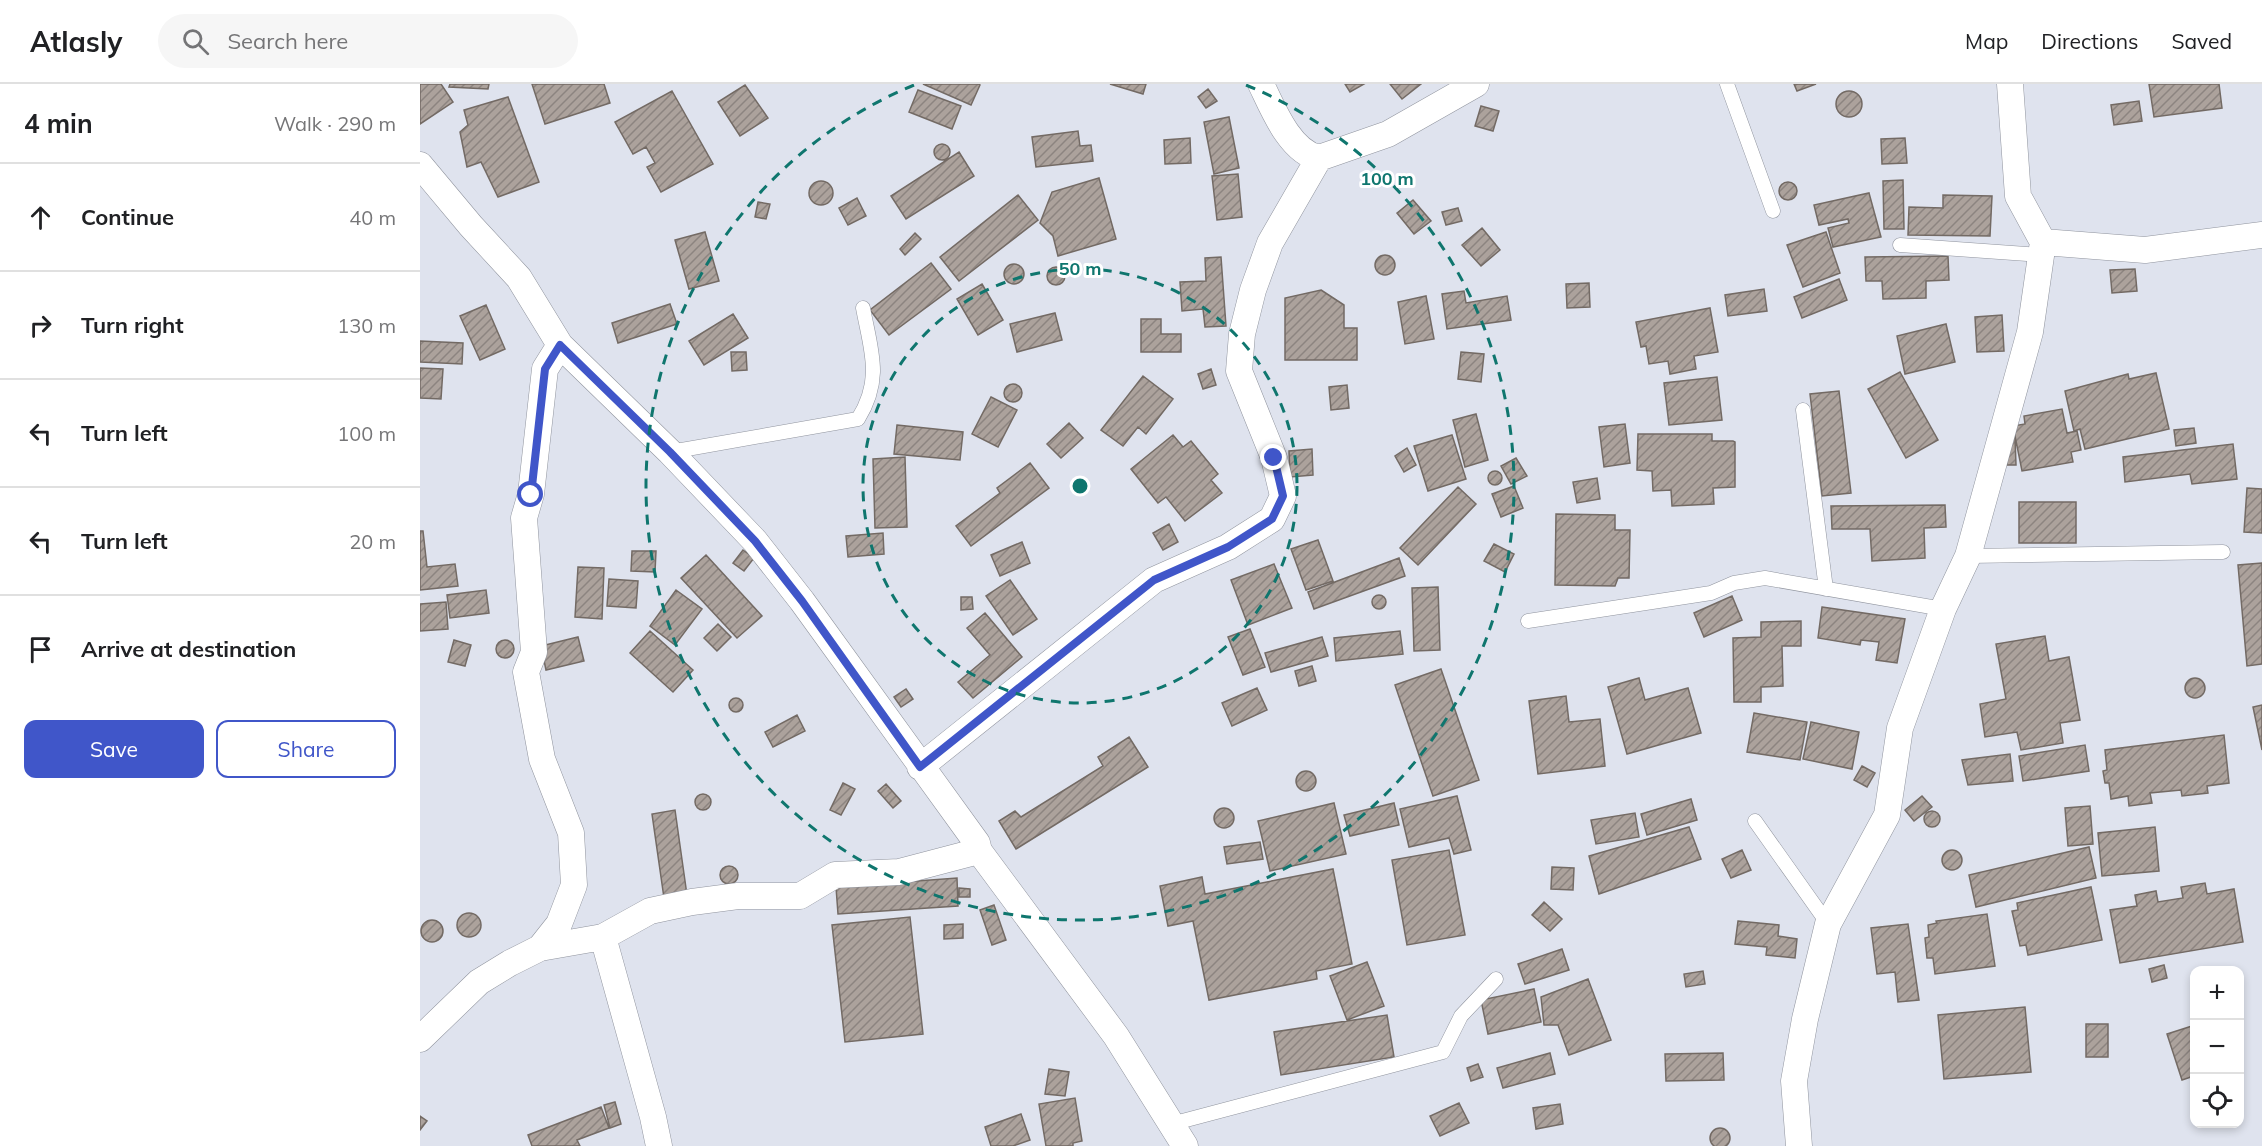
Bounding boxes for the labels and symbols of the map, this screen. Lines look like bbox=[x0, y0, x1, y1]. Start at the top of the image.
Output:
text: 100 m bbox=[1360, 167, 1414, 190]
text: 50 m bbox=[1059, 257, 1101, 280]
route end bbox=[1260, 444, 1286, 470]
centre of rings bbox=[1070, 476, 1090, 496]
route start bbox=[517, 481, 543, 507]

